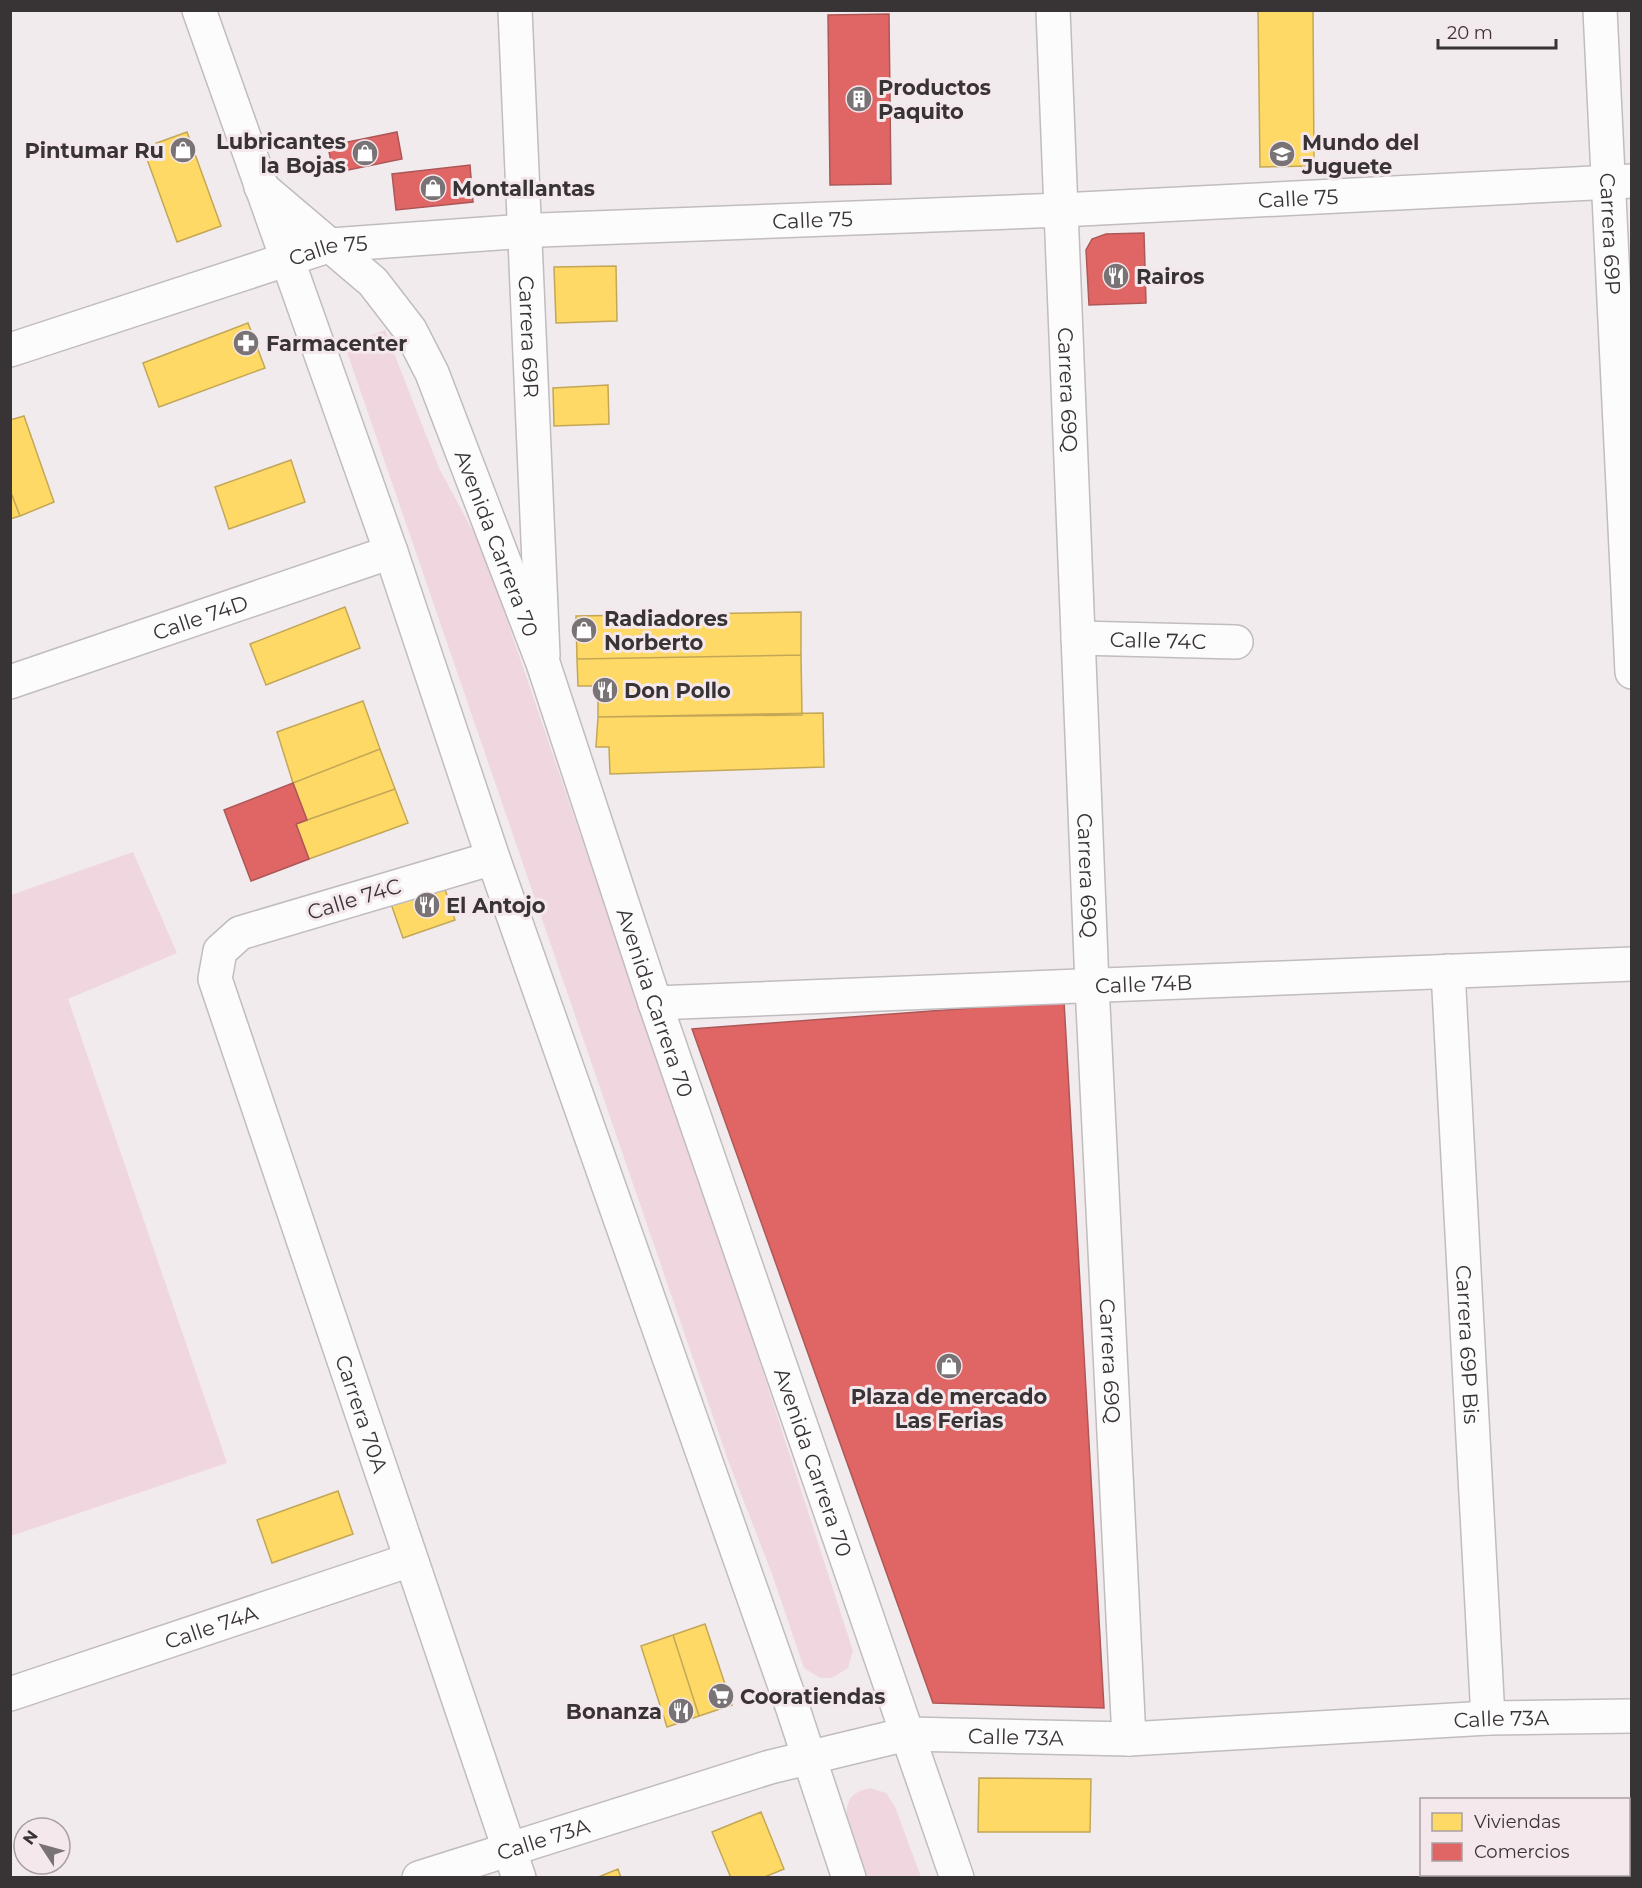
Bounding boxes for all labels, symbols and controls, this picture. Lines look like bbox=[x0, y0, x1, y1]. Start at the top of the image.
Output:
scale bar bbox=[1438, 12, 1556, 50]
text: 20 m bbox=[1447, 22, 1493, 44]
place label: Productos Paquito bbox=[878, 75, 991, 124]
building icon: Productos Paquito bbox=[844, 84, 874, 114]
place label: Lubricantes la Bojas bbox=[216, 129, 346, 178]
place label: Mundo del Juguete bbox=[1301, 130, 1419, 179]
shop icon: Pintumar Ru bbox=[168, 135, 198, 165]
place label: Pintumar Ru bbox=[24, 138, 164, 163]
shop icon: Lubricantes la Bojas bbox=[350, 138, 380, 168]
school or university icon: Mundo del Juguete bbox=[1267, 139, 1297, 169]
street label: Carrera 69P bbox=[1595, 172, 1626, 295]
shop icon: Montallantas bbox=[418, 173, 448, 203]
place label: Montallantas bbox=[452, 176, 595, 201]
street label: Calle 75 bbox=[1257, 183, 1339, 212]
street label: Calle 75 bbox=[772, 205, 853, 234]
street label: Calle 75 bbox=[285, 230, 368, 271]
restaurant icon: Rairos bbox=[1101, 261, 1131, 291]
place label: Rairos bbox=[1136, 264, 1204, 289]
street label: Carrera 69R bbox=[514, 275, 544, 398]
street label: Carrera 69Q bbox=[1053, 327, 1083, 453]
pharmacy icon: Farmacenter bbox=[231, 328, 261, 358]
place label: Farmacenter bbox=[266, 331, 407, 356]
street label: Avenida Carrera 70 bbox=[450, 446, 544, 640]
street label: Calle 74D bbox=[149, 589, 251, 645]
place label: Radiadores Norberto bbox=[604, 606, 728, 655]
shop icon: Radiadores Norberto bbox=[569, 615, 599, 645]
street label: Calle 74C bbox=[1109, 626, 1207, 654]
restaurant icon: Don Pollo bbox=[590, 675, 620, 705]
place label: Don Pollo bbox=[624, 678, 731, 703]
street label: Carrera 69Q bbox=[1073, 812, 1103, 939]
street label: Calle 74C bbox=[304, 873, 404, 925]
restaurant icon: El Antojo bbox=[412, 890, 442, 920]
place label: El Antojo bbox=[446, 893, 546, 918]
street label: Avenida Carrera 70 bbox=[612, 905, 699, 1100]
street label: Calle 74B bbox=[1094, 969, 1193, 998]
street label: Carrera 69P Bis bbox=[1451, 1264, 1485, 1425]
street label: Carrera 69Q bbox=[1095, 1298, 1126, 1424]
shop icon: Plaza de mercado Las Ferias bbox=[934, 1351, 964, 1381]
street label: Carrera 70A bbox=[330, 1352, 394, 1476]
street label: Avenida Carrera 70 bbox=[769, 1365, 858, 1560]
place label: Plaza de mercado Las Ferias bbox=[851, 1384, 1048, 1433]
street label: Calle 74A bbox=[161, 1599, 262, 1654]
supermarket icon: Cooratiendas bbox=[706, 1681, 736, 1711]
place label: Cooratiendas bbox=[740, 1684, 885, 1709]
restaurant icon: Bonanza bbox=[666, 1696, 696, 1726]
place label: Bonanza bbox=[566, 1699, 662, 1724]
street label: Calle 73A bbox=[1453, 1705, 1550, 1732]
street label: Calle 73A bbox=[968, 1723, 1065, 1750]
legend bbox=[1420, 1798, 1630, 1876]
text: Viviendas bbox=[1474, 1811, 1561, 1833]
street label: Calle 73A bbox=[494, 1812, 593, 1865]
north arrow bbox=[12, 1816, 72, 1876]
text: N bbox=[19, 1827, 42, 1848]
text: Comercios bbox=[1474, 1841, 1570, 1863]

